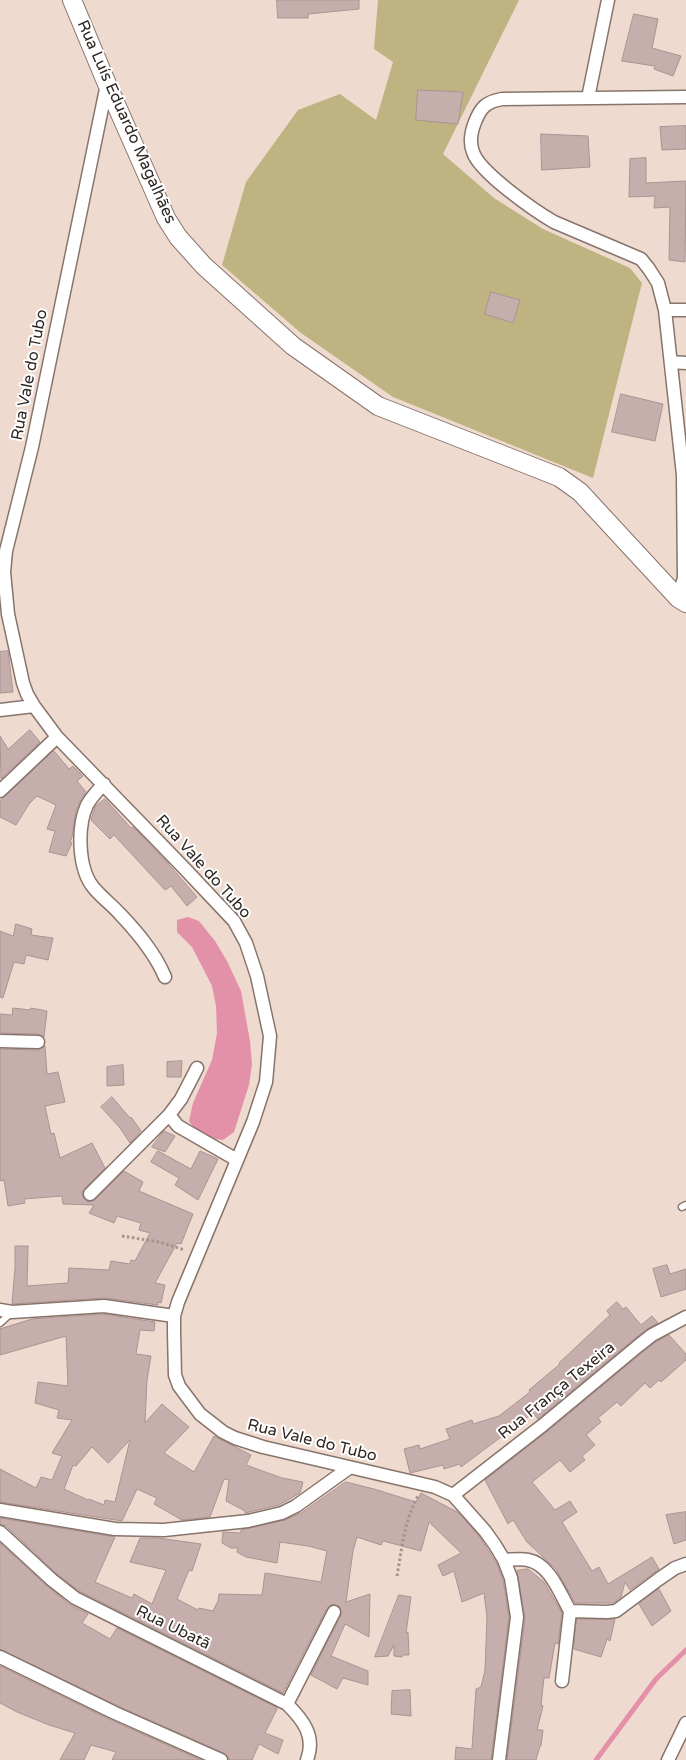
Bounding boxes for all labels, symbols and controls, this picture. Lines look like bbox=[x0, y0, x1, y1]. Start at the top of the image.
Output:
street label: Rua Luís Eduardo Magalhães bbox=[72, 17, 180, 227]
street label: Rua Vale do Tubo bbox=[8, 308, 52, 442]
street label: Rua Vale do Tubo bbox=[151, 811, 255, 923]
street label: Rua França Texeira bbox=[495, 1338, 619, 1444]
street label: Rua Vale do Tubo bbox=[245, 1416, 379, 1466]
street label: Rua Ubatã bbox=[133, 1602, 213, 1654]

